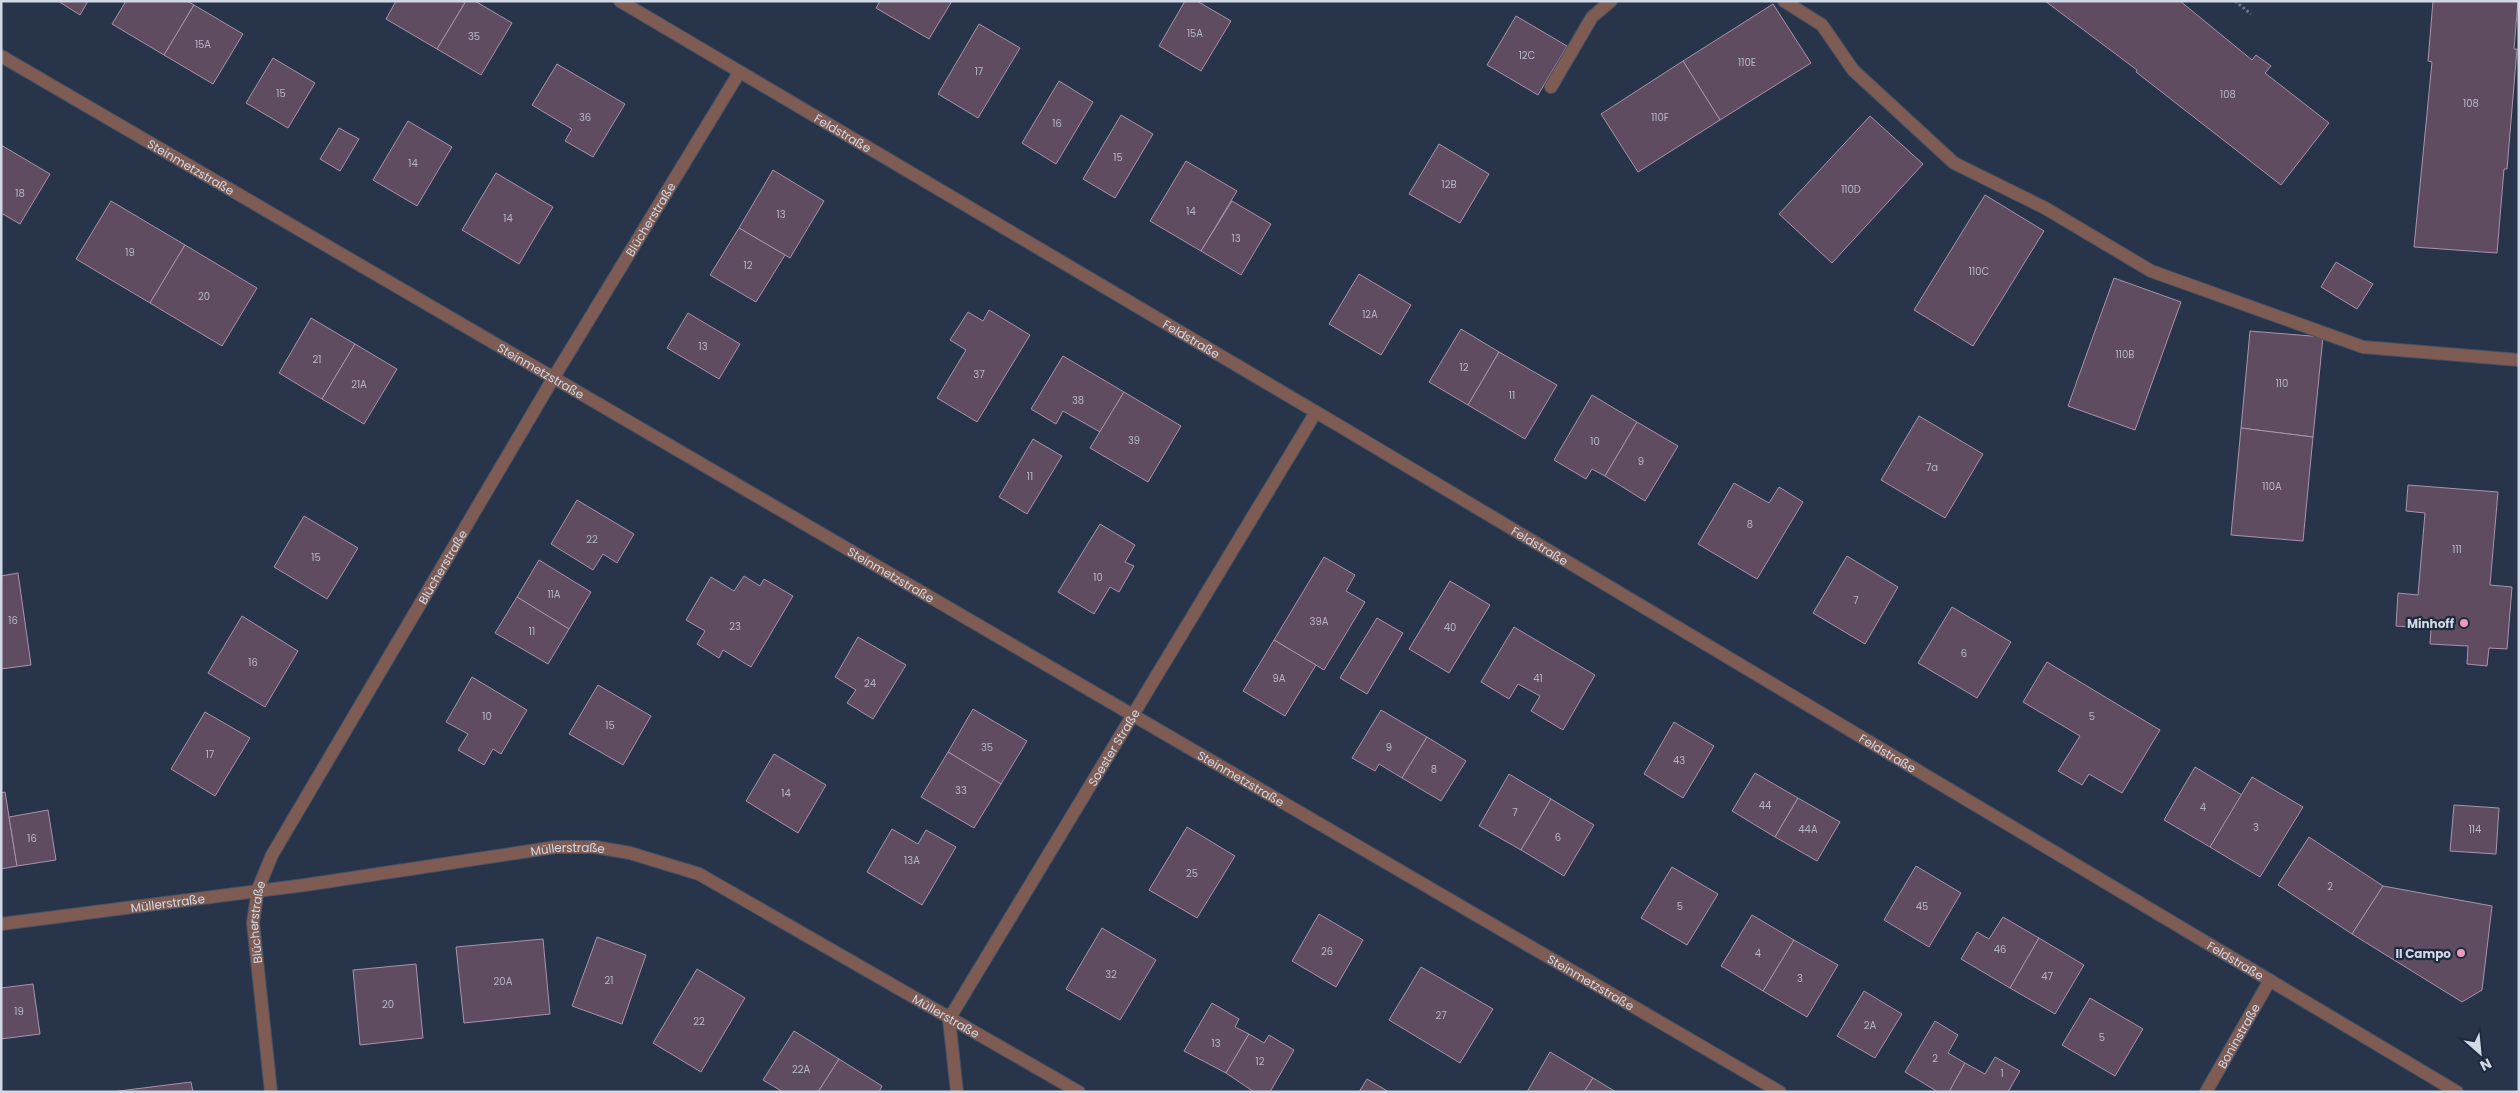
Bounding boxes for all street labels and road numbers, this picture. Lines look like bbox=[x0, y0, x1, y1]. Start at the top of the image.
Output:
street label: Feldstraße bbox=[811, 109, 875, 156]
street label: Steinmetzstraße bbox=[144, 135, 238, 199]
street label: Blücherstraße bbox=[621, 179, 679, 259]
street label: Feldstraße bbox=[1160, 315, 1223, 362]
street label: Steinmetzstraße bbox=[494, 338, 588, 403]
street label: Feldstraße bbox=[1508, 522, 1572, 569]
street label: Blücherstraße bbox=[414, 526, 471, 607]
street label: Steinmetzstraße bbox=[844, 542, 938, 606]
street label: Soester Straße bbox=[1083, 705, 1143, 789]
street label: Feldstraße bbox=[1856, 729, 1919, 776]
street label: Steinmetzstraße bbox=[1194, 746, 1288, 810]
street label: Müllerstraße bbox=[529, 839, 606, 859]
street label: Blücherstraße bbox=[245, 878, 269, 965]
street label: Müllerstraße bbox=[129, 889, 206, 916]
street label: Feldstraße bbox=[2204, 937, 2267, 984]
street label: Steinmetzstraße bbox=[1544, 950, 1638, 1014]
street label: Müllerstraße bbox=[910, 990, 983, 1042]
street label: Boninstraße bbox=[2213, 1000, 2264, 1071]

